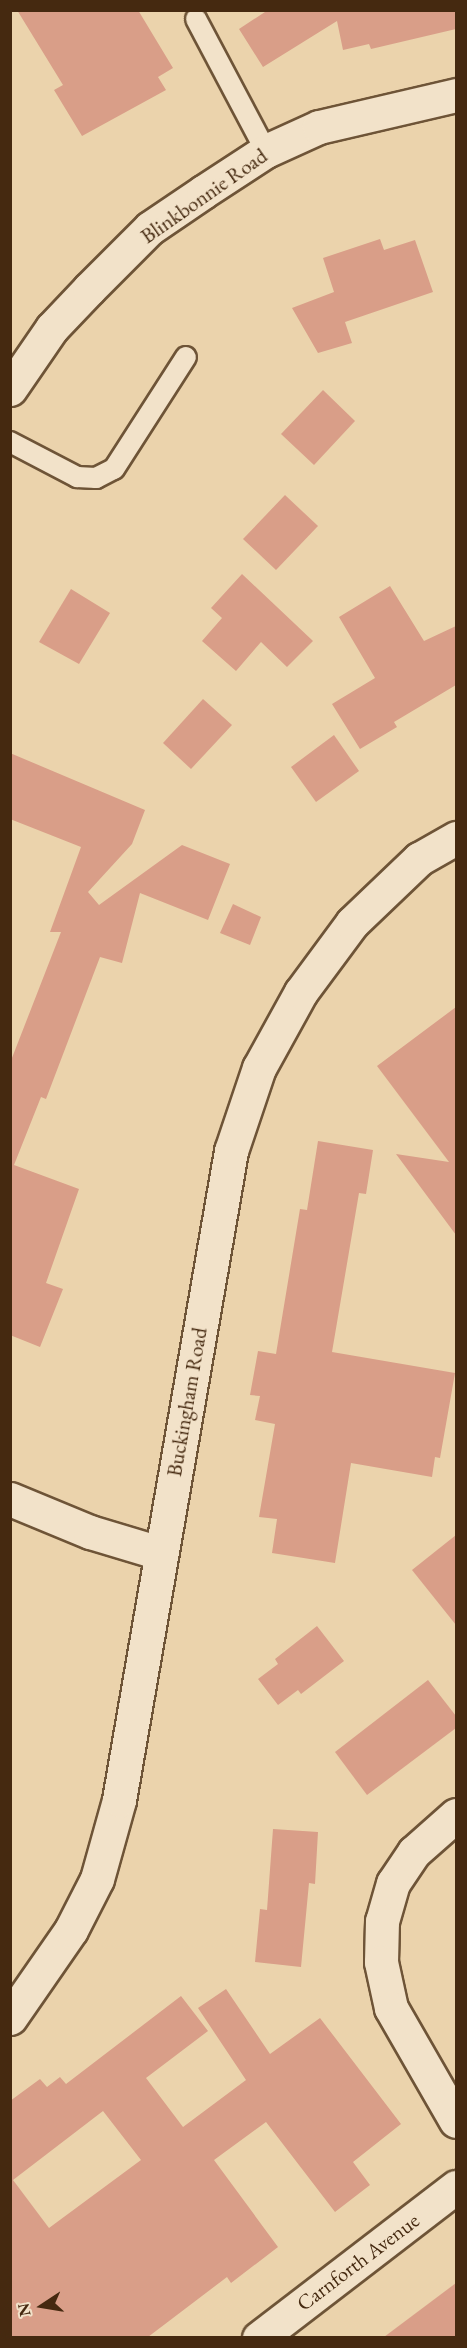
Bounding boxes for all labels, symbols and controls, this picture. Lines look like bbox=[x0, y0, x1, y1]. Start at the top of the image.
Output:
street label: Blinkbonnie Road bbox=[136, 143, 272, 249]
street label: Buckingham Road bbox=[161, 1326, 213, 1478]
street label: Carnforth Avenue bbox=[292, 2208, 424, 2316]
north arrow bbox=[12, 2276, 72, 2336]
text: N bbox=[12, 2301, 36, 2318]

